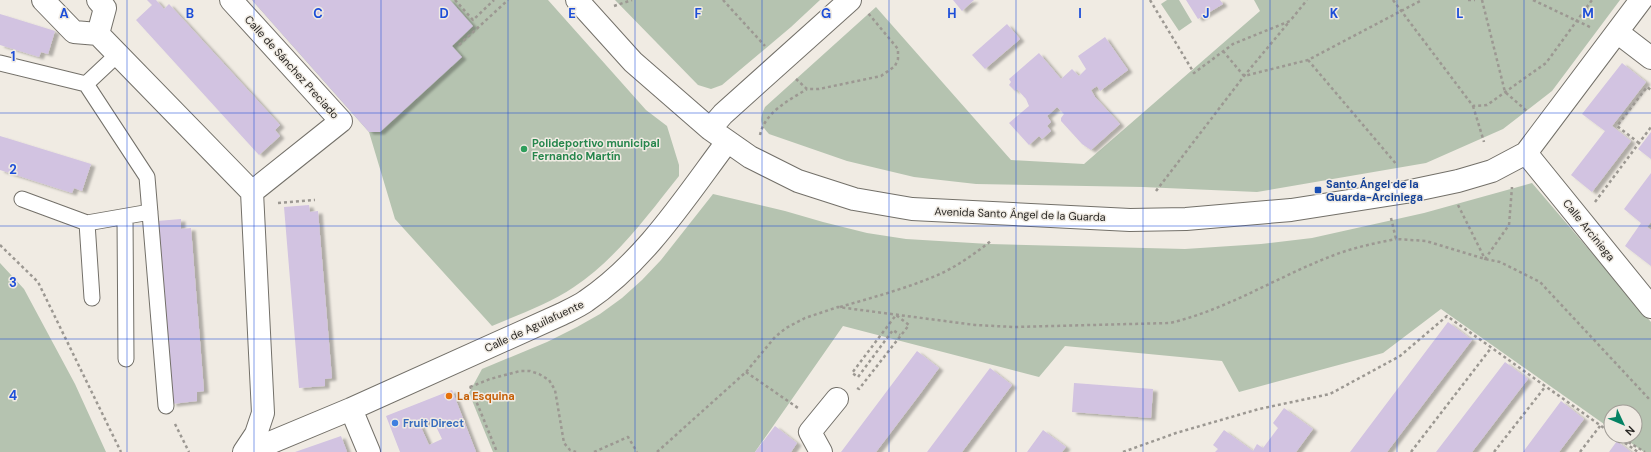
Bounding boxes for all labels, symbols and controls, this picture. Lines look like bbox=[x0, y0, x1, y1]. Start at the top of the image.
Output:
text: A bbox=[59, 5, 69, 22]
text: B bbox=[186, 5, 194, 22]
text: D bbox=[439, 5, 449, 22]
text: E bbox=[568, 5, 576, 22]
text: F bbox=[694, 5, 702, 22]
text: G bbox=[821, 5, 831, 22]
text: H bbox=[947, 5, 957, 22]
text: I bbox=[1078, 5, 1082, 22]
text: J bbox=[1202, 5, 1210, 22]
text: K bbox=[1330, 5, 1339, 22]
text: L bbox=[1456, 5, 1464, 22]
text: M bbox=[1582, 5, 1594, 22]
street label: Calle de Sánchez Preciado bbox=[242, 13, 342, 121]
text: 1 bbox=[11, 48, 15, 65]
place label: Polideportivo municipal Fernando Martín bbox=[532, 136, 660, 163]
marker: Polideportivo municipal Fernando Martín bbox=[519, 144, 529, 154]
text: 2 bbox=[9, 161, 17, 178]
place label: Santo Ángel de la Guarda-Arciniega bbox=[1326, 177, 1423, 204]
marker: Santo Ángel de la Guarda-Arciniega bbox=[1313, 185, 1323, 195]
street label: Calle Arciniega bbox=[1560, 196, 1618, 264]
street label: Avenida Santo Ángel de la Guarda bbox=[934, 204, 1106, 224]
text: 3 bbox=[9, 274, 17, 291]
street label: Calle de Aguilafuente bbox=[482, 297, 586, 355]
text: 4 bbox=[9, 387, 17, 404]
place label: La Esquina bbox=[457, 389, 515, 403]
marker: La Esquina bbox=[444, 391, 454, 401]
north arrow bbox=[1603, 404, 1643, 444]
place label: Fruit Direct bbox=[403, 416, 464, 430]
marker: Fruit Direct bbox=[390, 418, 400, 428]
text: N bbox=[1622, 423, 1638, 439]

